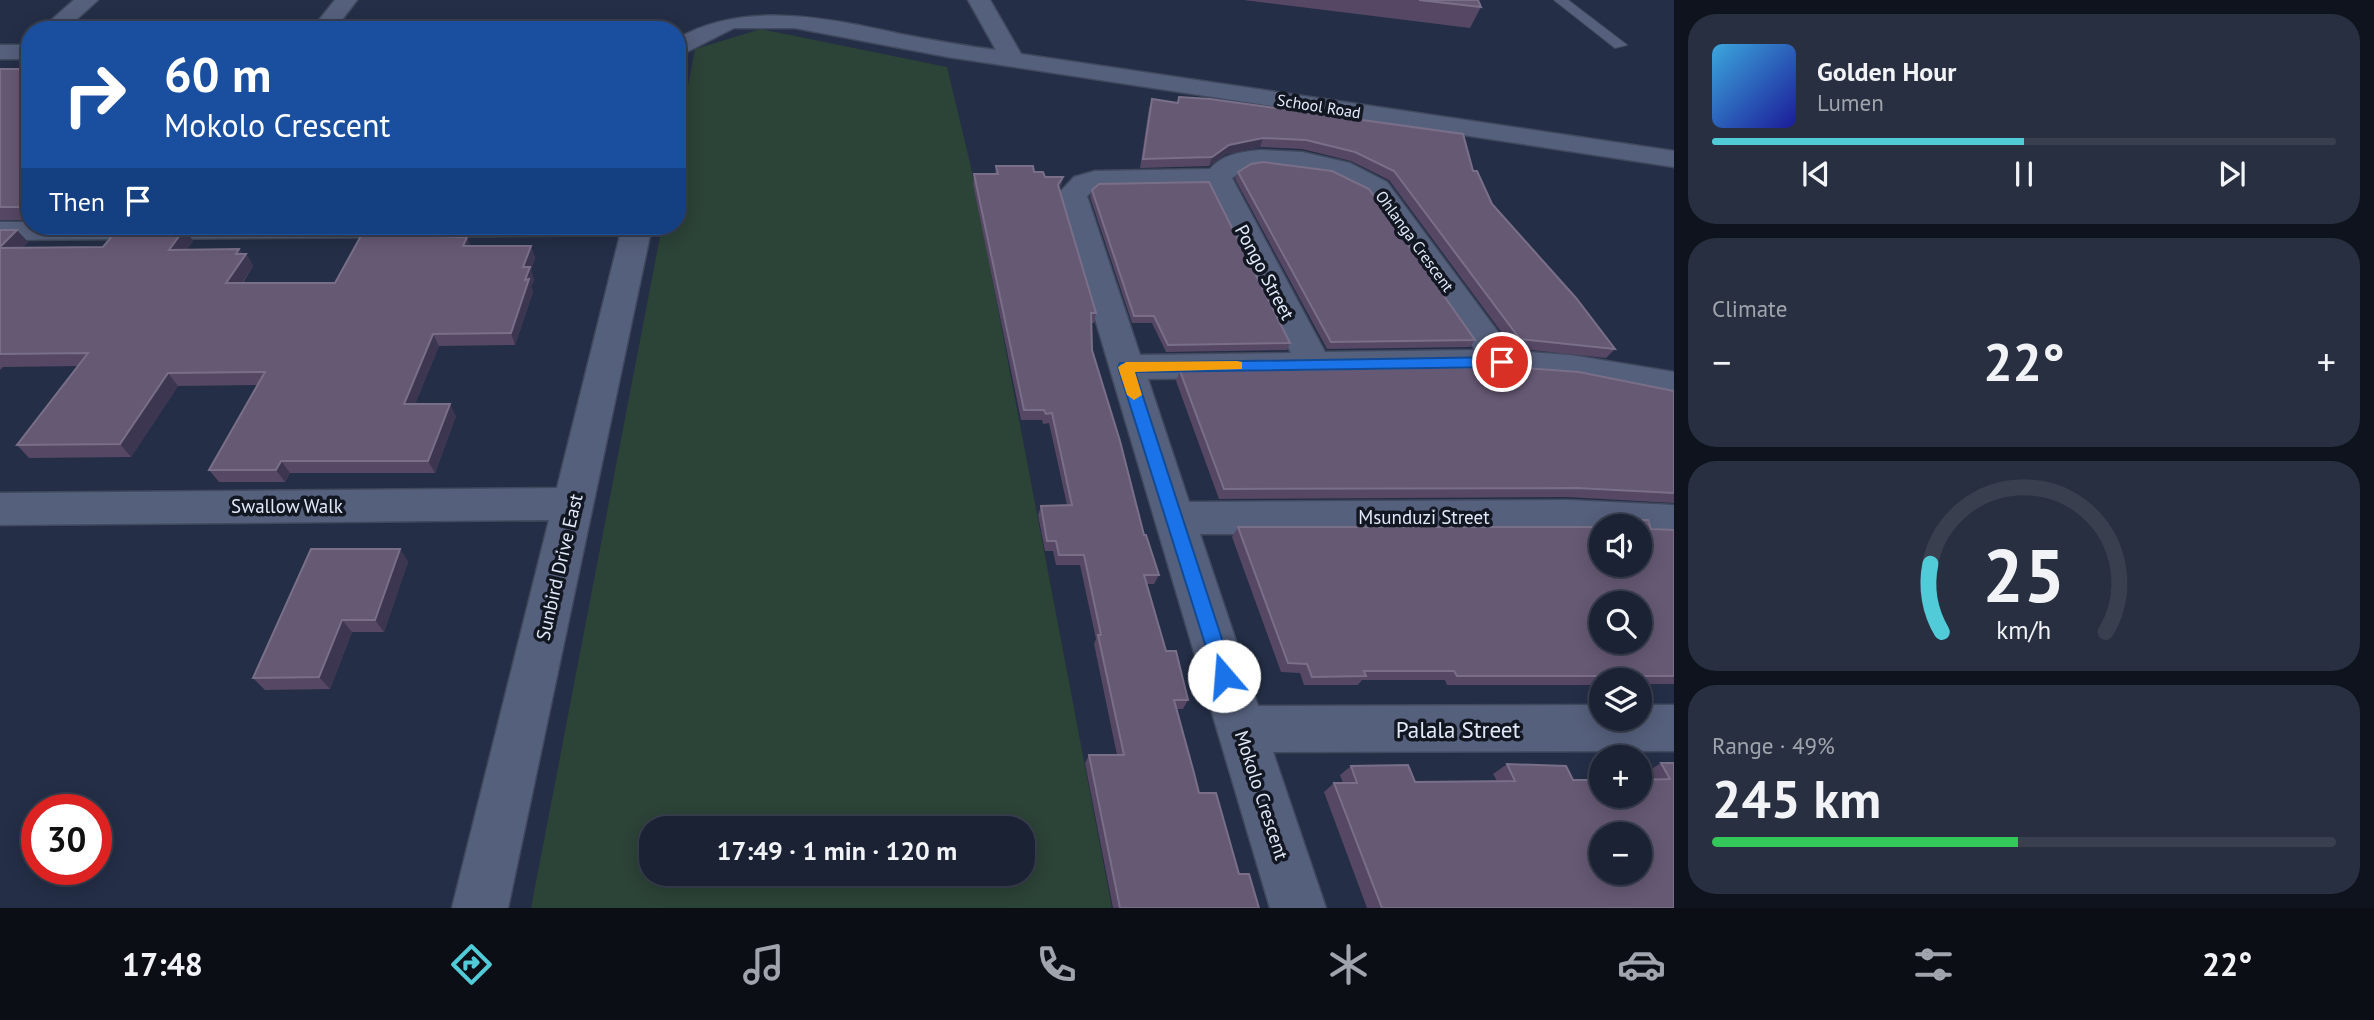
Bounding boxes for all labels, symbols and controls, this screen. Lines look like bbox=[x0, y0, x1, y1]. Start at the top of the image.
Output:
text: 60 m bbox=[164, 42, 271, 106]
icon: right bbox=[49, 49, 140, 140]
text: Golden Hour bbox=[1817, 55, 1956, 88]
text: Lumen bbox=[1817, 88, 1884, 117]
street label: School Road bbox=[1276, 90, 1362, 122]
text: Mokolo Crescent bbox=[164, 104, 390, 146]
icon: previous bbox=[1797, 155, 1835, 193]
icon: pause bbox=[2005, 155, 2043, 193]
icon: next bbox=[2213, 155, 2251, 193]
icon: arrive bbox=[119, 182, 157, 220]
text: Then bbox=[49, 185, 105, 218]
street label: Ohlanga Crescent bbox=[1372, 187, 1459, 296]
street label: Pongo Street bbox=[1230, 220, 1300, 324]
text: Climate bbox=[1712, 294, 1787, 323]
text: 22° bbox=[1983, 328, 2065, 395]
pin bbox=[1472, 332, 1532, 392]
text: − bbox=[1712, 337, 1731, 386]
text: + bbox=[2317, 337, 2336, 386]
icon: arrive bbox=[1483, 343, 1521, 381]
street label: Sunbird Drive East bbox=[530, 491, 588, 643]
street label: Swallow Walk bbox=[231, 494, 343, 518]
street label: Msunduzi Street bbox=[1358, 505, 1490, 529]
map controls bbox=[1589, 514, 1652, 885]
button: sound bbox=[1589, 514, 1652, 577]
text: 25 bbox=[1983, 528, 2065, 622]
button: search bbox=[1589, 591, 1652, 654]
text: km/h bbox=[1997, 614, 2051, 646]
position arrow bbox=[1187, 639, 1261, 713]
button: layers bbox=[1589, 668, 1652, 731]
street label: Palala Street bbox=[1396, 715, 1520, 744]
street label: Mokolo Crescent bbox=[1230, 727, 1294, 863]
text: Range · 49% bbox=[1712, 731, 1835, 760]
button: + bbox=[1589, 745, 1652, 808]
text: 245 km bbox=[1712, 765, 1881, 832]
speed limit sign: 30 bbox=[21, 794, 112, 885]
button: − bbox=[1589, 822, 1652, 885]
text: 17:49 · 1 min · 120 m bbox=[717, 834, 957, 867]
icon: directions bbox=[447, 940, 496, 989]
icon: music bbox=[739, 940, 788, 989]
icon: phone bbox=[1032, 940, 1081, 989]
icon: climate bbox=[1324, 940, 1373, 989]
icon: car bbox=[1617, 940, 1666, 989]
icon: filters bbox=[1909, 940, 1958, 989]
text: 17:48 bbox=[122, 943, 203, 985]
text: 22° bbox=[2202, 943, 2252, 985]

